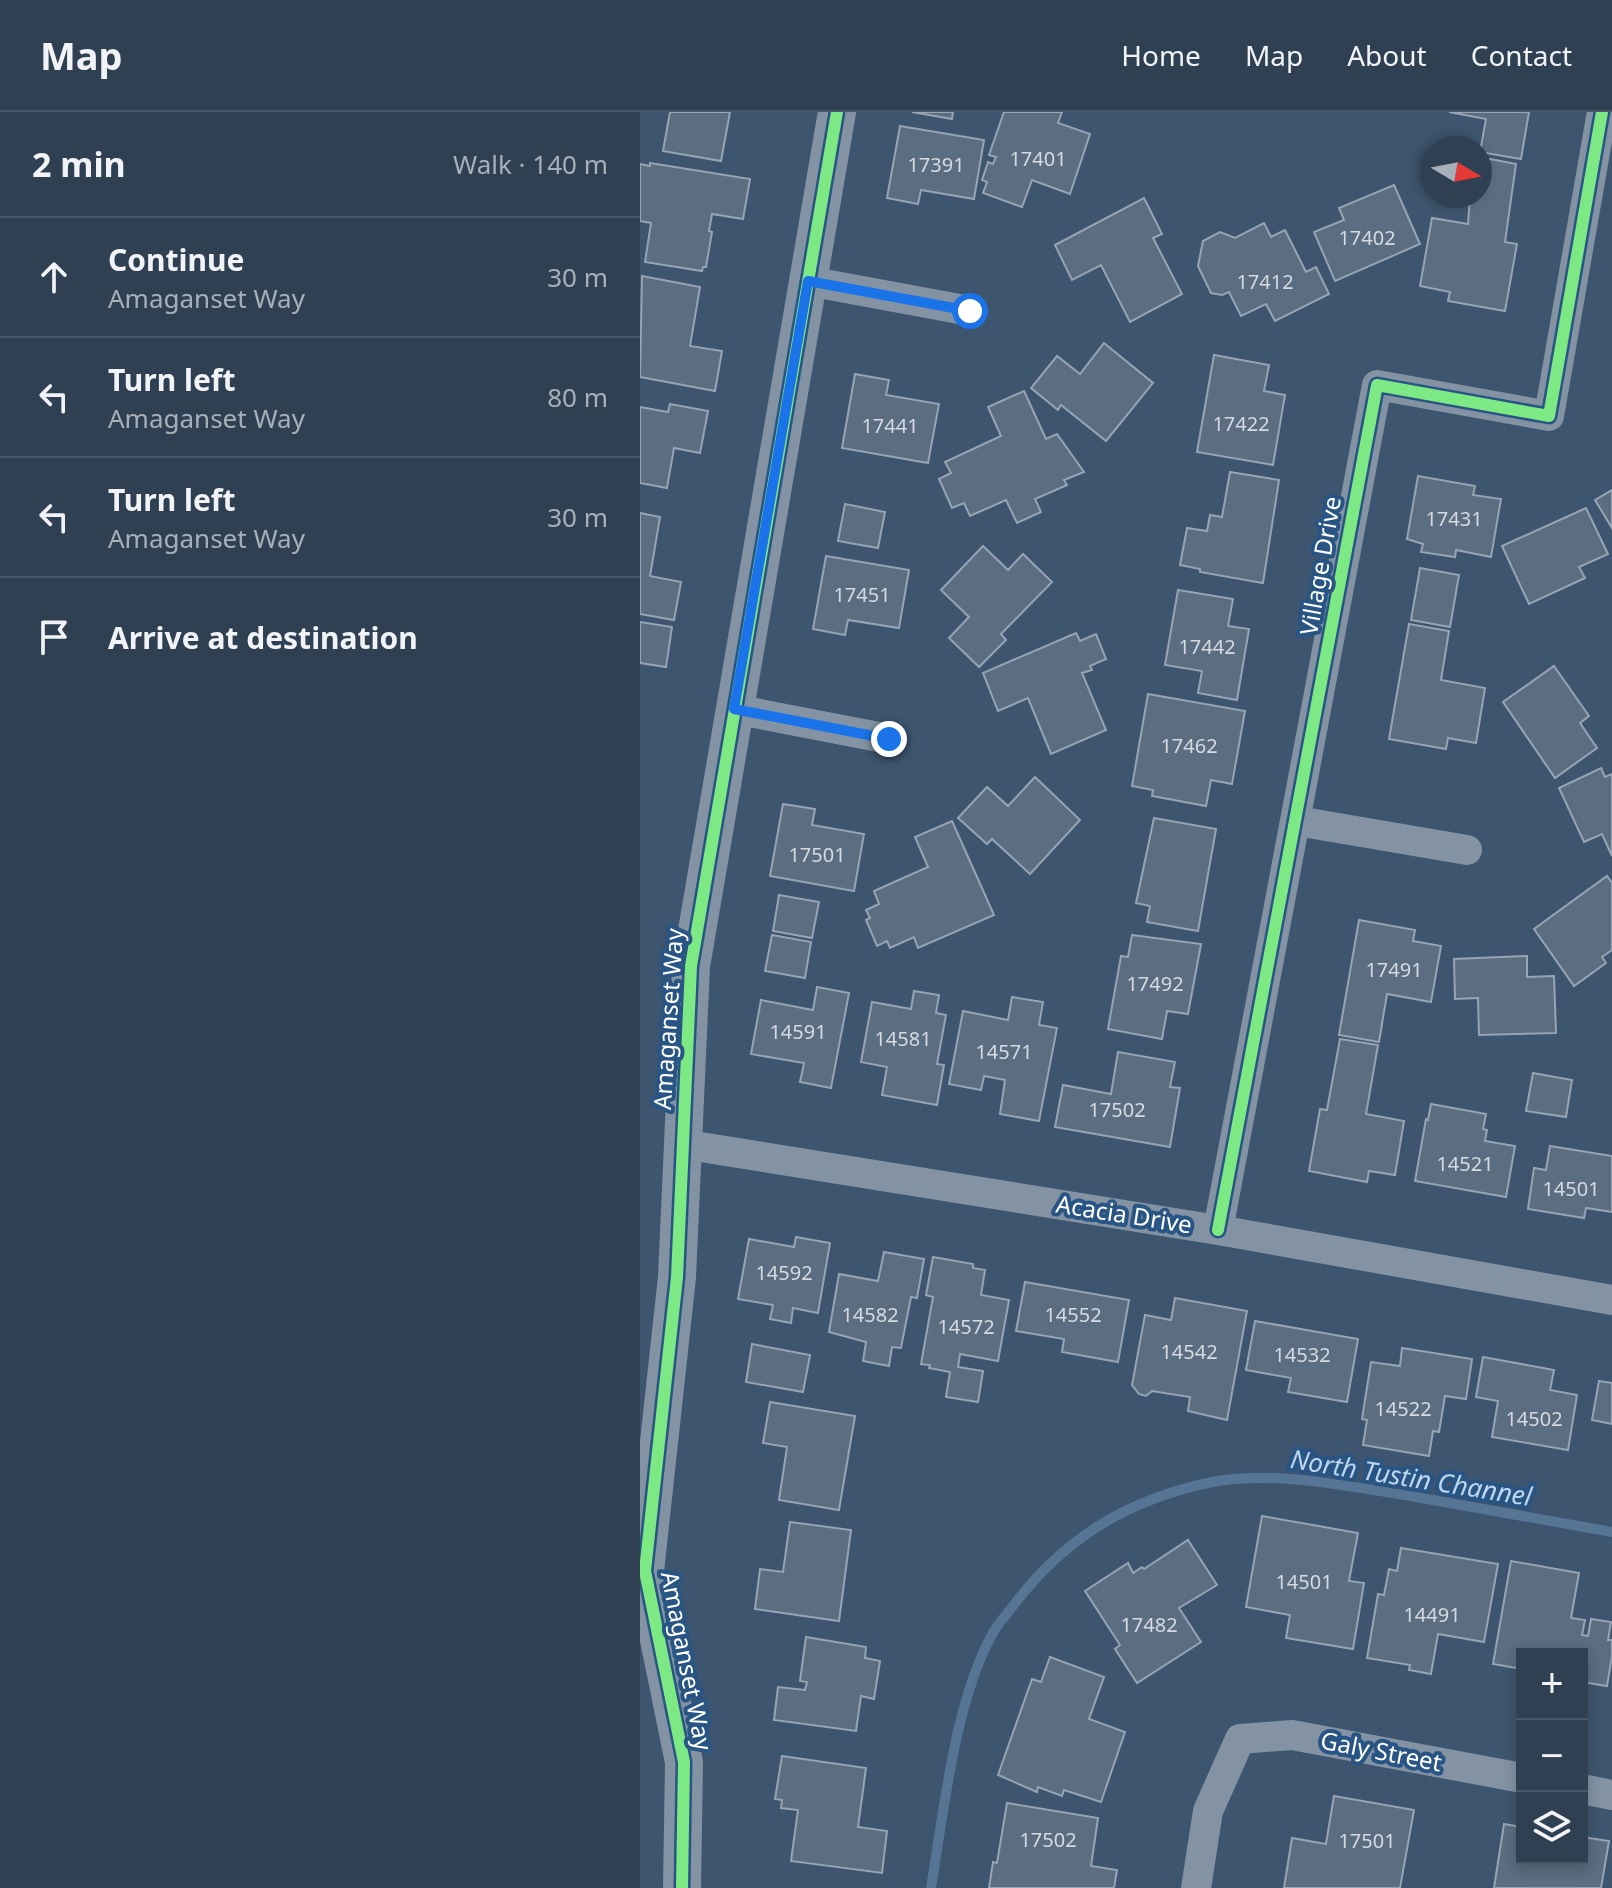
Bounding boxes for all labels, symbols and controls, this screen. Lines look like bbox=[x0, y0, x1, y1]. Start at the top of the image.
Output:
text: Map bbox=[40, 29, 123, 81]
text: Home bbox=[1121, 36, 1201, 74]
text: Map bbox=[1245, 36, 1303, 74]
text: About bbox=[1347, 36, 1427, 74]
text: Contact bbox=[1471, 36, 1572, 74]
north arrow bbox=[1420, 136, 1492, 208]
text: 2 min bbox=[32, 141, 126, 187]
house number: 17401 bbox=[1009, 145, 1067, 172]
text: Walk · 140 m bbox=[453, 146, 608, 182]
house number: 17391 bbox=[907, 151, 965, 178]
house number: 17402 bbox=[1338, 224, 1396, 251]
text: Continue bbox=[108, 239, 244, 280]
icon: ahead bbox=[32, 255, 76, 299]
text: 30 m bbox=[547, 259, 608, 295]
house number: 17412 bbox=[1236, 268, 1294, 295]
text: Amaganset Way bbox=[108, 280, 305, 316]
route start bbox=[952, 293, 988, 329]
text: Turn left bbox=[108, 359, 236, 400]
icon: left bbox=[32, 375, 76, 419]
text: 80 m bbox=[547, 379, 608, 415]
text: Amaganset Way bbox=[108, 400, 305, 436]
house number: 17422 bbox=[1212, 410, 1270, 437]
house number: 17441 bbox=[861, 412, 919, 439]
text: Turn left bbox=[108, 479, 236, 520]
street label: Village Drive bbox=[1291, 494, 1348, 638]
icon: left bbox=[32, 495, 76, 539]
text: 30 m bbox=[547, 499, 608, 535]
house number: 17431 bbox=[1425, 505, 1483, 532]
text: Amaganset Way bbox=[108, 520, 305, 556]
house number: 17451 bbox=[833, 581, 891, 608]
icon: arrive bbox=[32, 615, 76, 659]
text: Arrive at destination bbox=[108, 617, 418, 658]
house number: 17442 bbox=[1178, 633, 1236, 660]
route end bbox=[871, 721, 907, 757]
house number: 17462 bbox=[1160, 732, 1218, 759]
house number: 17501 bbox=[788, 841, 846, 868]
street label: Amaganset Way bbox=[645, 926, 690, 1111]
house number: 17491 bbox=[1365, 956, 1423, 983]
house number: 17492 bbox=[1126, 970, 1184, 997]
house number: 14591 bbox=[769, 1018, 827, 1045]
house number: 14581 bbox=[874, 1025, 932, 1052]
house number: 14571 bbox=[975, 1038, 1033, 1065]
house number: 17502 bbox=[1088, 1096, 1146, 1123]
house number: 14521 bbox=[1436, 1150, 1494, 1177]
house number: 14501 bbox=[1542, 1175, 1600, 1202]
street label: Acacia Drive bbox=[1054, 1186, 1195, 1241]
house number: 14592 bbox=[755, 1259, 813, 1286]
house number: 14582 bbox=[841, 1301, 899, 1328]
house number: 14552 bbox=[1044, 1301, 1102, 1328]
house number: 14572 bbox=[937, 1313, 995, 1340]
house number: 14542 bbox=[1160, 1338, 1218, 1365]
house number: 14532 bbox=[1273, 1341, 1331, 1368]
house number: 14522 bbox=[1374, 1395, 1432, 1422]
house number: 14502 bbox=[1505, 1405, 1563, 1432]
water label: North Tustin Channel bbox=[1288, 1440, 1536, 1514]
street label: Amaganset Way bbox=[654, 1568, 721, 1754]
house number: 14501 bbox=[1275, 1568, 1333, 1595]
house number: 14491 bbox=[1403, 1601, 1461, 1628]
house number: 17482 bbox=[1120, 1611, 1178, 1638]
map controls bbox=[1516, 1648, 1588, 1864]
button: + bbox=[1516, 1648, 1588, 1720]
button: − bbox=[1516, 1720, 1588, 1792]
street label: Galy Street bbox=[1318, 1723, 1445, 1778]
button: layers bbox=[1516, 1792, 1588, 1864]
house number: 17502 bbox=[1019, 1826, 1077, 1853]
house number: 17501 bbox=[1338, 1827, 1396, 1854]

